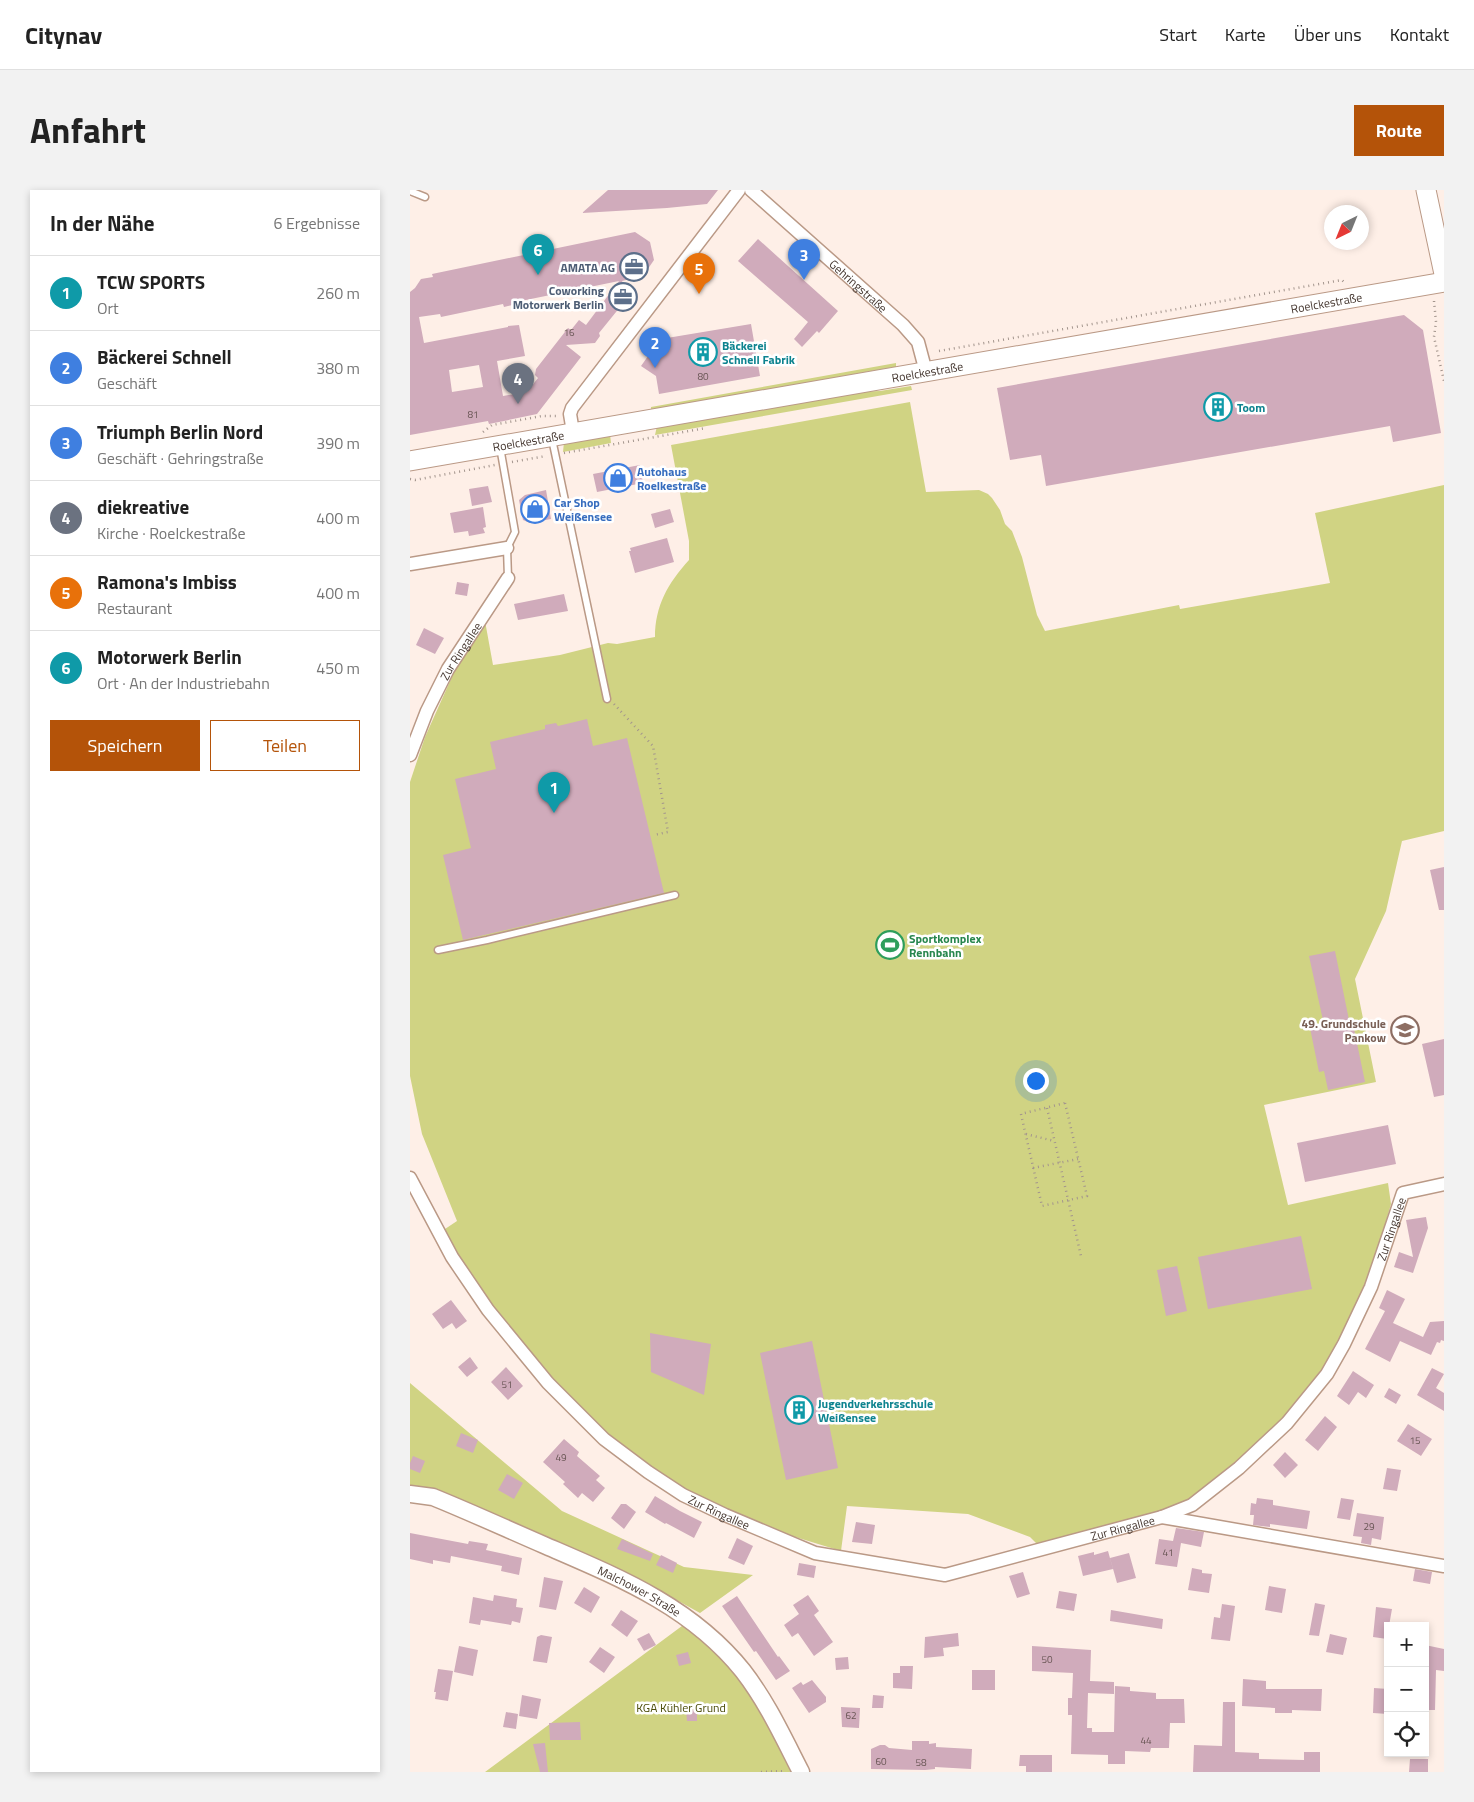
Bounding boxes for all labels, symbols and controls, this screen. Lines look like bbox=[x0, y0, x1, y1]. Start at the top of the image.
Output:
text: Citynav bbox=[25, 17, 102, 53]
text: Start bbox=[1159, 21, 1197, 48]
text: Karte bbox=[1225, 21, 1266, 48]
text: Über uns bbox=[1294, 21, 1362, 48]
text: Kontakt bbox=[1390, 21, 1449, 48]
text: Anfahrt bbox=[30, 103, 146, 157]
button: Route bbox=[1354, 105, 1444, 156]
north arrow bbox=[1324, 205, 1369, 250]
text: In der Nähe bbox=[50, 207, 155, 239]
text: 6 Ergebnisse bbox=[273, 211, 360, 235]
pin: 6 bbox=[522, 234, 554, 275]
pin: 3 bbox=[788, 239, 820, 280]
office icon: AMATA AG bbox=[619, 252, 649, 282]
pin: 5 bbox=[683, 253, 715, 294]
street label: Gehringstraße bbox=[825, 255, 892, 317]
place label: AMATA AG bbox=[561, 258, 615, 277]
text: TCW SPORTS bbox=[97, 267, 205, 296]
text: 1 bbox=[62, 281, 70, 305]
text: 260 m bbox=[316, 281, 360, 305]
place label: Coworking Motorwerk Berlin bbox=[513, 281, 605, 314]
office icon: Coworking Motorwerk Berlin bbox=[608, 282, 638, 312]
street label: Roelckestraße bbox=[1289, 287, 1364, 318]
text: Ort bbox=[97, 296, 119, 320]
house number: 16 bbox=[563, 325, 575, 340]
pin: 2 bbox=[639, 327, 671, 368]
place label: Bäckerei Schnell Fabrik bbox=[722, 336, 796, 369]
building icon: Bäckerei Schnell Fabrik bbox=[688, 337, 718, 367]
text: Bäckerei Schnell bbox=[97, 342, 232, 371]
text: 2 bbox=[62, 356, 70, 380]
text: 380 m bbox=[316, 356, 360, 380]
street label: Roelckestraße bbox=[890, 356, 965, 387]
pin: 4 bbox=[502, 363, 534, 404]
house number: 80 bbox=[697, 369, 709, 384]
text: Geschäft bbox=[97, 371, 157, 395]
building icon: Toom bbox=[1203, 392, 1233, 422]
place label: Toom bbox=[1237, 398, 1265, 417]
house number: 81 bbox=[467, 407, 479, 422]
text: Triumph Berlin Nord bbox=[97, 417, 263, 446]
street label: Roelckestraße bbox=[491, 425, 565, 456]
text: 3 bbox=[62, 431, 70, 455]
text: 390 m bbox=[316, 431, 360, 455]
text: Geschäft · Gehringstraße bbox=[97, 446, 264, 470]
place label: Autohaus Roelkestraße bbox=[637, 462, 706, 495]
shop icon: Autohaus Roelkestraße bbox=[603, 463, 633, 493]
text: diekreative bbox=[97, 492, 189, 521]
place label: Car Shop Weißensee bbox=[554, 493, 612, 526]
shop icon: Car Shop Weißensee bbox=[520, 494, 550, 524]
text: 4 bbox=[62, 506, 70, 530]
text: 400 m bbox=[316, 506, 360, 530]
text: Kirche · Roelckestraße bbox=[97, 521, 245, 545]
text: Ramona's Imbiss bbox=[97, 567, 237, 596]
text: 5 bbox=[62, 581, 70, 605]
text: 400 m bbox=[316, 581, 360, 605]
text: Restaurant bbox=[97, 596, 172, 620]
street label: Zur Ringallee bbox=[435, 618, 486, 683]
text: Motorwerk Berlin bbox=[97, 642, 242, 671]
text: 6 bbox=[62, 656, 70, 680]
text: 450 m bbox=[316, 656, 360, 680]
text: Ort · An der Industriebahn bbox=[97, 671, 270, 695]
button: Speichern bbox=[50, 720, 200, 771]
button: Teilen bbox=[210, 720, 360, 771]
pin: 1 bbox=[538, 772, 570, 813]
place label: Sportkomplex Rennbahn bbox=[909, 929, 982, 962]
sports icon: Sportkomplex Rennbahn bbox=[875, 930, 905, 960]
place label: 49. Grundschule Pankow bbox=[1302, 1014, 1386, 1047]
school or university icon: 49. Grundschule Pankow bbox=[1390, 1015, 1420, 1045]
your location bbox=[1023, 1068, 1049, 1094]
street label: Zur Ringallee bbox=[1371, 1195, 1410, 1263]
house number: 51 bbox=[501, 1377, 513, 1392]
place label: Jugendverkehrsschule Weißensee bbox=[818, 1394, 933, 1427]
building icon: Jugendverkehrsschule Weißensee bbox=[784, 1395, 814, 1425]
house number: 15 bbox=[1409, 1433, 1421, 1448]
house number: 49 bbox=[555, 1450, 567, 1465]
street label: Zur Ringallee bbox=[685, 1489, 753, 1534]
street label: Zur Ringallee bbox=[1088, 1510, 1157, 1545]
house number: 29 bbox=[1363, 1519, 1375, 1534]
house number: 41 bbox=[1162, 1545, 1174, 1560]
street label: Malchower Straße bbox=[595, 1560, 685, 1621]
map controls bbox=[1384, 1622, 1429, 1757]
button: + bbox=[1384, 1622, 1429, 1667]
house number: 50 bbox=[1041, 1652, 1053, 1667]
button: − bbox=[1384, 1667, 1429, 1712]
park label: KGA Kühler Grund bbox=[636, 1698, 726, 1717]
house number: 62 bbox=[845, 1708, 857, 1723]
button: locate bbox=[1384, 1712, 1429, 1757]
house number: 44 bbox=[1140, 1733, 1152, 1748]
house number: 60 bbox=[875, 1754, 887, 1769]
house number: 58 bbox=[915, 1755, 927, 1770]

